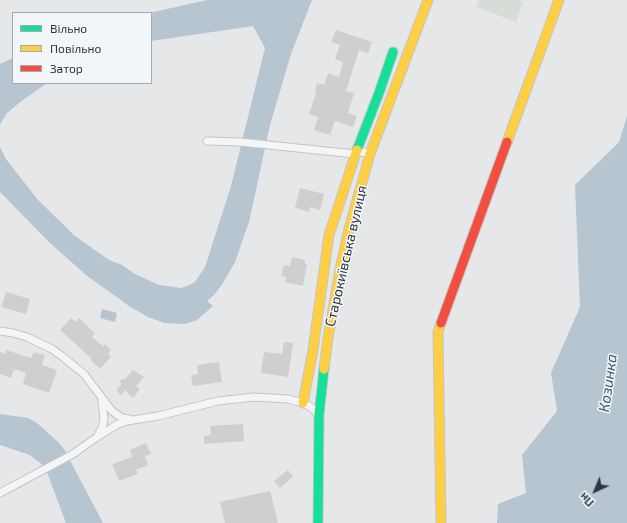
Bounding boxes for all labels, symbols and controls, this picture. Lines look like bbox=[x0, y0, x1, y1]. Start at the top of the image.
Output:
legend bbox=[12, 12, 152, 84]
text: Вільно bbox=[50, 21, 87, 35]
text: Повільно bbox=[50, 41, 101, 55]
text: Затор bbox=[50, 61, 83, 75]
street label: Старокиївська вулиця bbox=[322, 184, 370, 328]
water label: Козинка bbox=[595, 353, 621, 413]
north arrow bbox=[575, 471, 615, 511]
text: Пн bbox=[577, 490, 596, 510]

